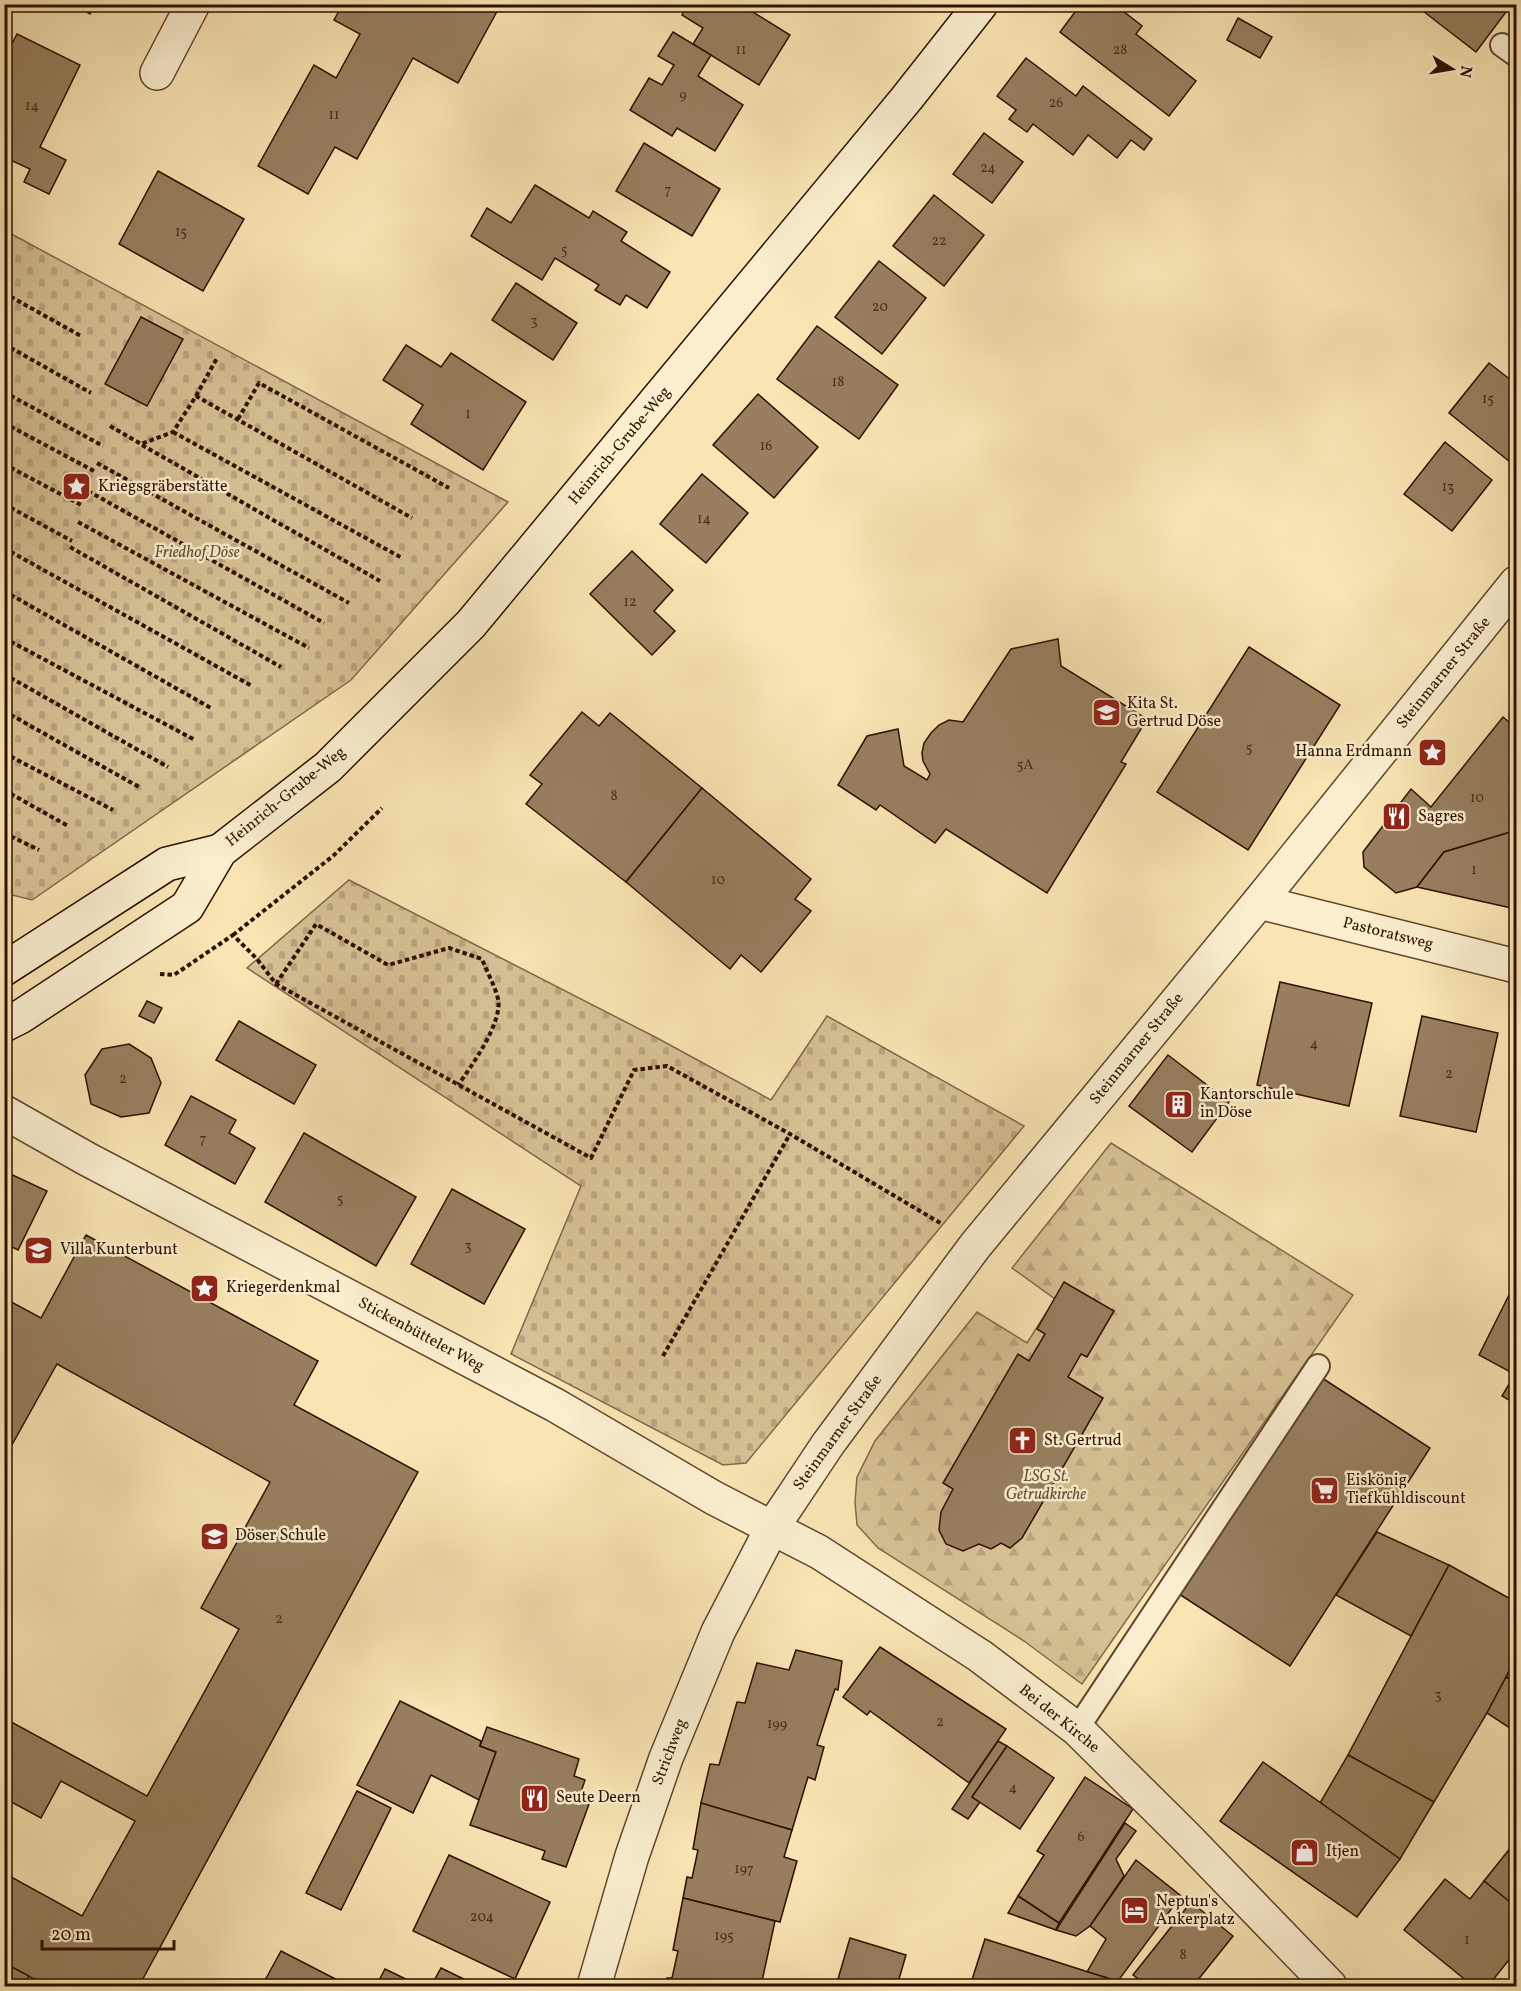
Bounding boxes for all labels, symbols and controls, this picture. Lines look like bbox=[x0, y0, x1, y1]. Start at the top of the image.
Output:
north arrow bbox=[1422, 39, 1482, 99]
house number: 11 bbox=[736, 41, 746, 60]
house number: 28 bbox=[1113, 41, 1127, 60]
text: N bbox=[1453, 64, 1477, 80]
house number: 9 bbox=[679, 86, 687, 105]
house number: 26 bbox=[1049, 94, 1063, 113]
house number: 14 bbox=[25, 97, 39, 116]
house number: 11 bbox=[329, 106, 339, 125]
house number: 24 bbox=[980, 159, 996, 178]
house number: 7 bbox=[665, 181, 672, 200]
house number: 15 bbox=[175, 223, 187, 242]
house number: 22 bbox=[931, 232, 947, 251]
house number: 5 bbox=[561, 241, 567, 260]
house number: 20 bbox=[872, 298, 888, 317]
house number: 3 bbox=[530, 312, 538, 331]
house number: 18 bbox=[832, 373, 844, 392]
street label: Heinrich-Grube-Weg bbox=[564, 382, 676, 510]
house number: 15 bbox=[1482, 390, 1494, 409]
house number: 1 bbox=[465, 405, 471, 424]
house number: 16 bbox=[760, 437, 772, 456]
place icon: Kriegsgräberstätte bbox=[61, 471, 93, 503]
place label: Kriegsgräberstätte bbox=[98, 476, 228, 498]
house number: 13 bbox=[1442, 478, 1454, 497]
house number: 14 bbox=[697, 510, 711, 529]
park label: Friedhof Döse bbox=[154, 542, 240, 564]
house number: 12 bbox=[624, 593, 636, 612]
street label: Steinmarner Straße bbox=[1392, 612, 1496, 734]
place label: Kita St. Gertrud Döse bbox=[1127, 693, 1221, 733]
school or university icon: Kita St. Gertrud Döse bbox=[1090, 697, 1122, 729]
place icon: Hanna Erdmann bbox=[1417, 736, 1449, 768]
house number: 5 bbox=[1246, 739, 1252, 758]
place label: Hanna Erdmann bbox=[1295, 741, 1412, 763]
street label: Heinrich-Grube-Weg bbox=[221, 742, 351, 852]
house number: 5A bbox=[1017, 756, 1033, 775]
house number: 8 bbox=[610, 787, 618, 806]
house number: 10 bbox=[1470, 789, 1484, 808]
restaurant icon: Sagres bbox=[1381, 801, 1413, 833]
place label: Sagres bbox=[1418, 806, 1464, 828]
house number: 1 bbox=[1471, 861, 1477, 880]
house number: 10 bbox=[711, 871, 725, 890]
street label: Pastoratsweg bbox=[1340, 912, 1436, 956]
street label: Steinmarner Straße bbox=[1085, 988, 1189, 1110]
house number: 4 bbox=[1310, 1035, 1318, 1054]
house number: 2 bbox=[1445, 1065, 1453, 1084]
house number: 2 bbox=[119, 1070, 127, 1089]
place label: Kantorschule in Döse bbox=[1200, 1084, 1294, 1124]
building icon: Kantorschule in Döse bbox=[1163, 1088, 1195, 1120]
house number: 7 bbox=[200, 1130, 207, 1149]
house number: 5 bbox=[337, 1190, 343, 1209]
school or university icon: Villa Kunterbunt bbox=[23, 1234, 55, 1266]
house number: 3 bbox=[464, 1237, 472, 1256]
place label: Villa Kunterbunt bbox=[60, 1239, 178, 1261]
place icon: Kriegerdenkmal bbox=[189, 1272, 221, 1304]
place label: Kriegerdenkmal bbox=[226, 1277, 340, 1299]
street label: Stickenbütteler Weg bbox=[354, 1292, 488, 1378]
street label: Steinmarner Straße bbox=[788, 1371, 888, 1495]
church icon: St. Gertrud bbox=[1007, 1425, 1039, 1457]
place label: St. Gertrud bbox=[1044, 1430, 1122, 1452]
park label: LSG St. Getrudkirche bbox=[1006, 1466, 1086, 1506]
place label: Eiskönig Tiefkühldiscount bbox=[1346, 1470, 1466, 1510]
supermarket icon: Eiskönig Tiefkühldiscount bbox=[1309, 1474, 1341, 1506]
school or university icon: Döser Schule bbox=[198, 1520, 230, 1552]
place label: Döser Schule bbox=[235, 1525, 326, 1547]
house number: 2 bbox=[275, 1610, 283, 1629]
street label: Bei der Kirche bbox=[1014, 1680, 1104, 1758]
house number: 3 bbox=[1434, 1686, 1442, 1705]
house number: 2 bbox=[936, 1713, 944, 1732]
house number: 199 bbox=[767, 1715, 787, 1734]
street label: Strichweg bbox=[647, 1716, 693, 1788]
house number: 4 bbox=[1009, 1779, 1017, 1798]
restaurant icon: Seute Deern bbox=[519, 1782, 551, 1814]
place label: Seute Deern bbox=[556, 1787, 641, 1809]
house number: 6 bbox=[1077, 1828, 1085, 1847]
shop icon: Itjen bbox=[1289, 1836, 1321, 1868]
place label: Itjen bbox=[1326, 1841, 1359, 1863]
house number: 197 bbox=[734, 1860, 754, 1879]
place label: Neptun's Ankerplatz bbox=[1156, 1891, 1235, 1931]
hotel icon: Neptun's Ankerplatz bbox=[1119, 1895, 1151, 1927]
house number: 204 bbox=[470, 1908, 494, 1927]
scale bar bbox=[42, 1913, 174, 1951]
text: 20 m bbox=[51, 1923, 91, 1948]
house number: 195 bbox=[714, 1927, 734, 1946]
house number: 1 bbox=[1464, 1931, 1470, 1950]
house number: 8 bbox=[1179, 1946, 1187, 1965]

